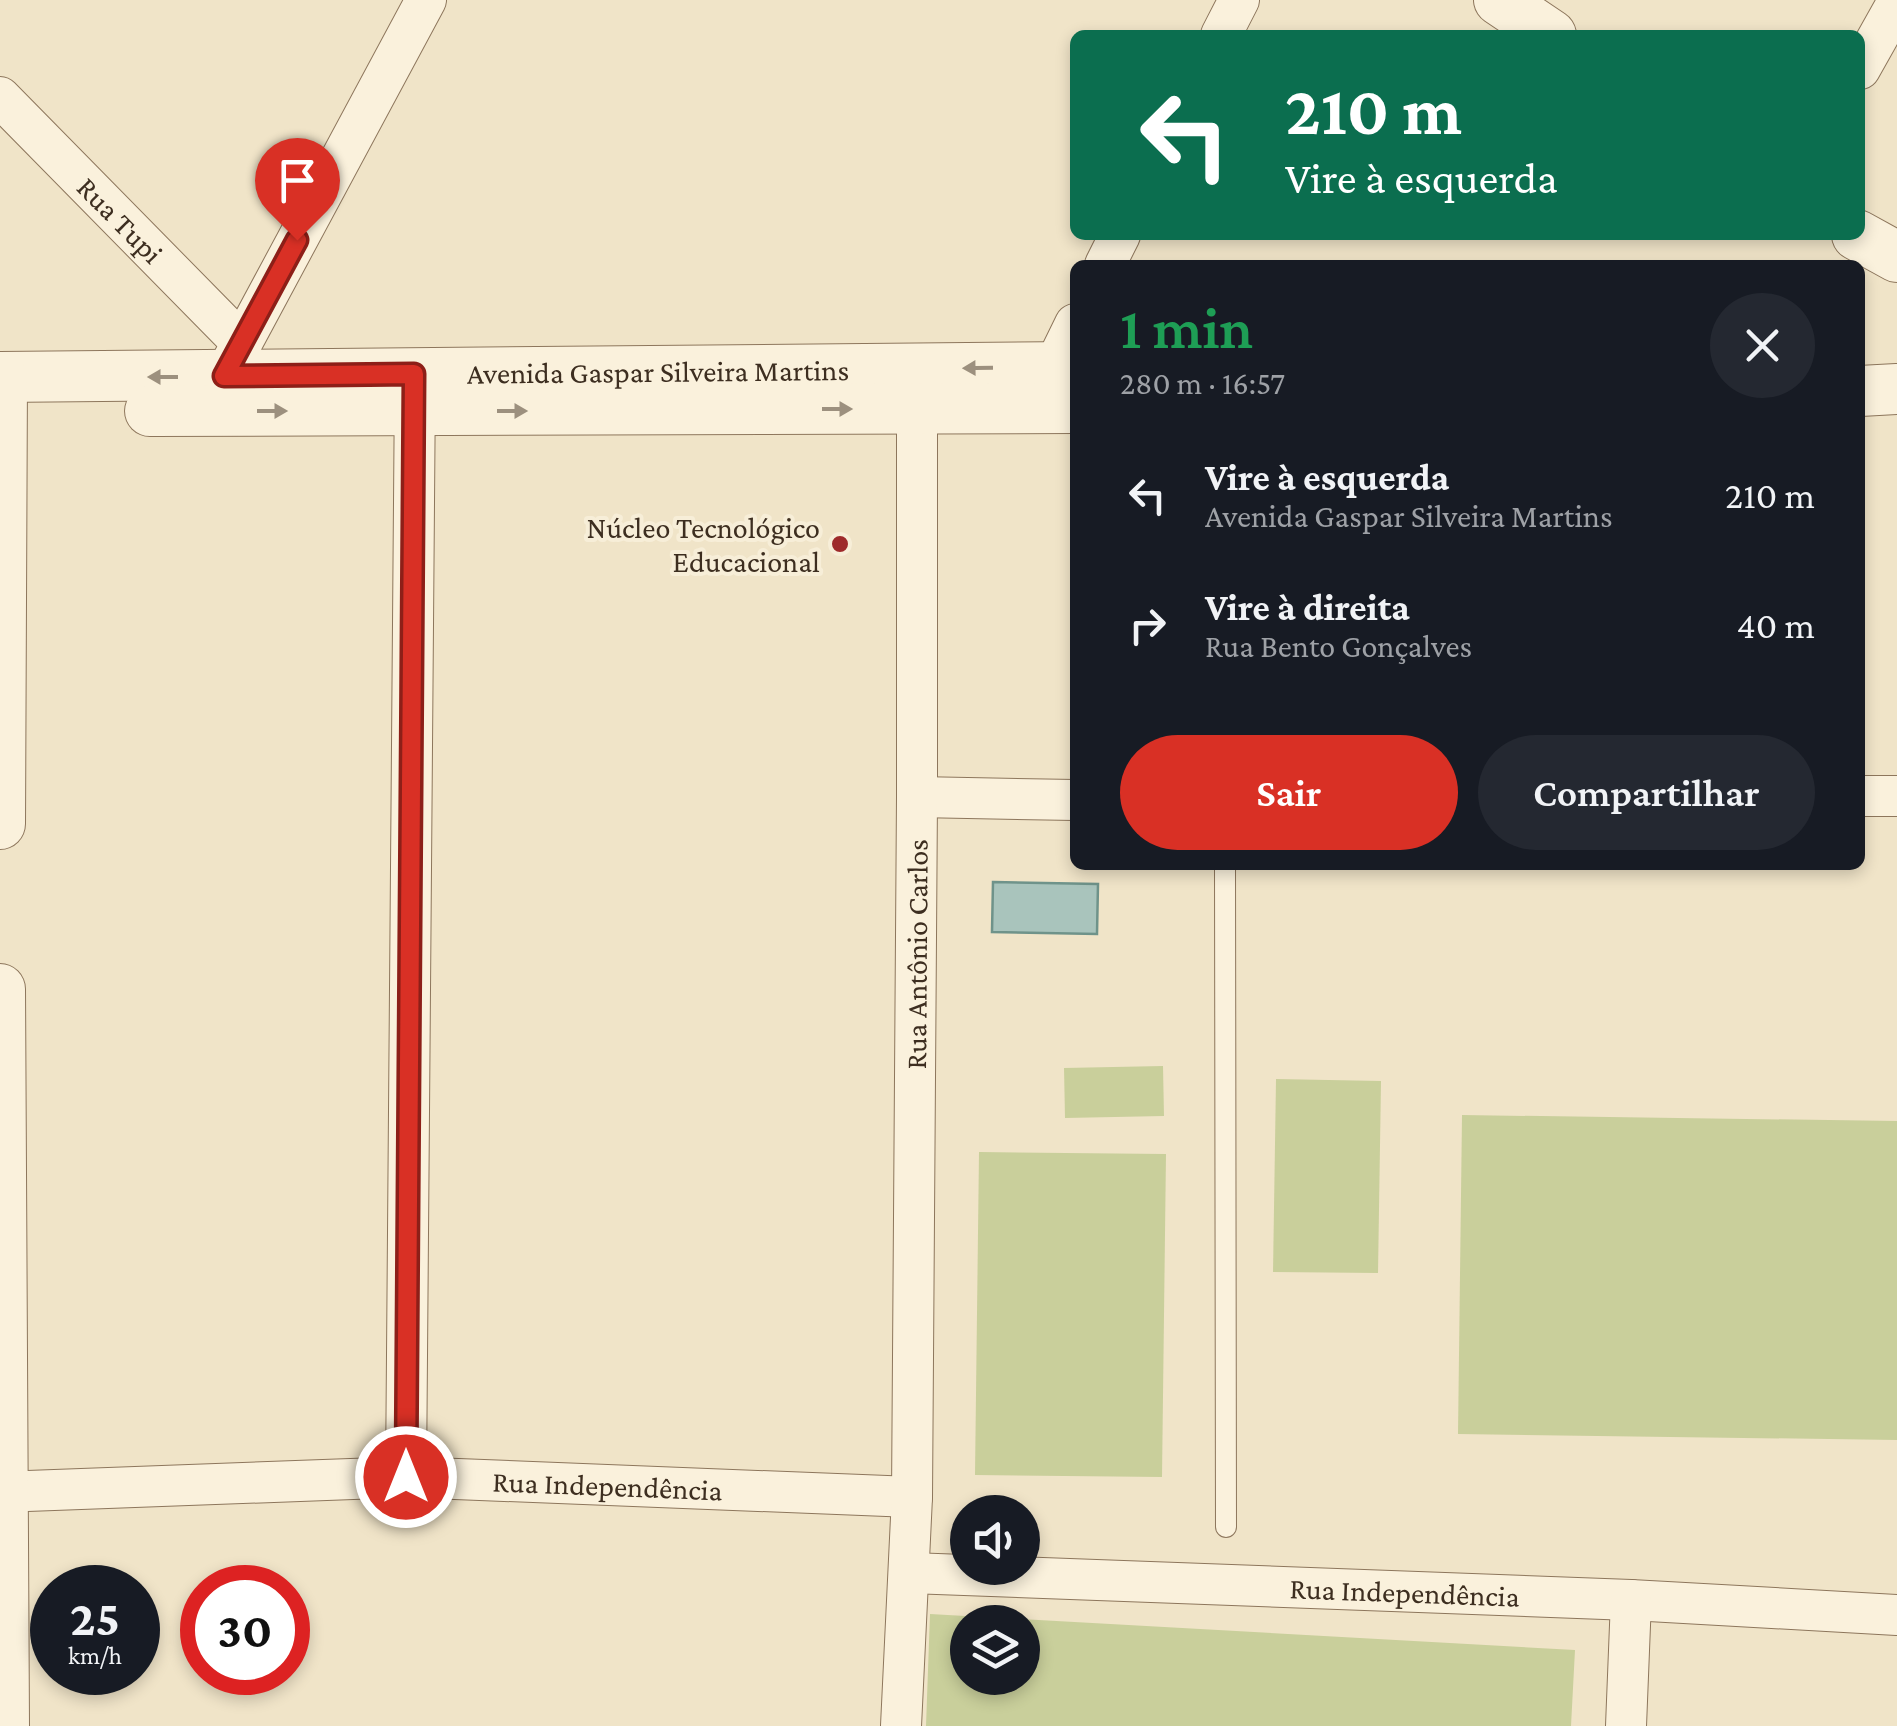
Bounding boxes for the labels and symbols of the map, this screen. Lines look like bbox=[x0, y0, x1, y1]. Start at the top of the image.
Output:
pin bbox=[255, 138, 340, 241]
street label: Rua Tupi bbox=[71, 170, 170, 270]
street label: Avenida Gaspar Silveira Martins bbox=[467, 353, 849, 389]
one-way arrow bbox=[961, 360, 993, 376]
one-way arrow bbox=[146, 369, 178, 385]
one-way arrow bbox=[822, 401, 854, 417]
one-way arrow bbox=[257, 403, 289, 419]
one-way arrow bbox=[497, 403, 529, 419]
place label: Núcleo Tecnológico Educacional bbox=[586, 511, 820, 578]
marker: Núcleo Tecnológico Educacional bbox=[829, 533, 851, 555]
street label: Rua Antônio Carlos bbox=[899, 839, 933, 1070]
position arrow bbox=[354, 1425, 458, 1529]
street label: Rua Independência bbox=[492, 1464, 723, 1506]
speed limit sign: 30 bbox=[180, 1565, 310, 1695]
street label: Rua Independência bbox=[1289, 1571, 1520, 1612]

